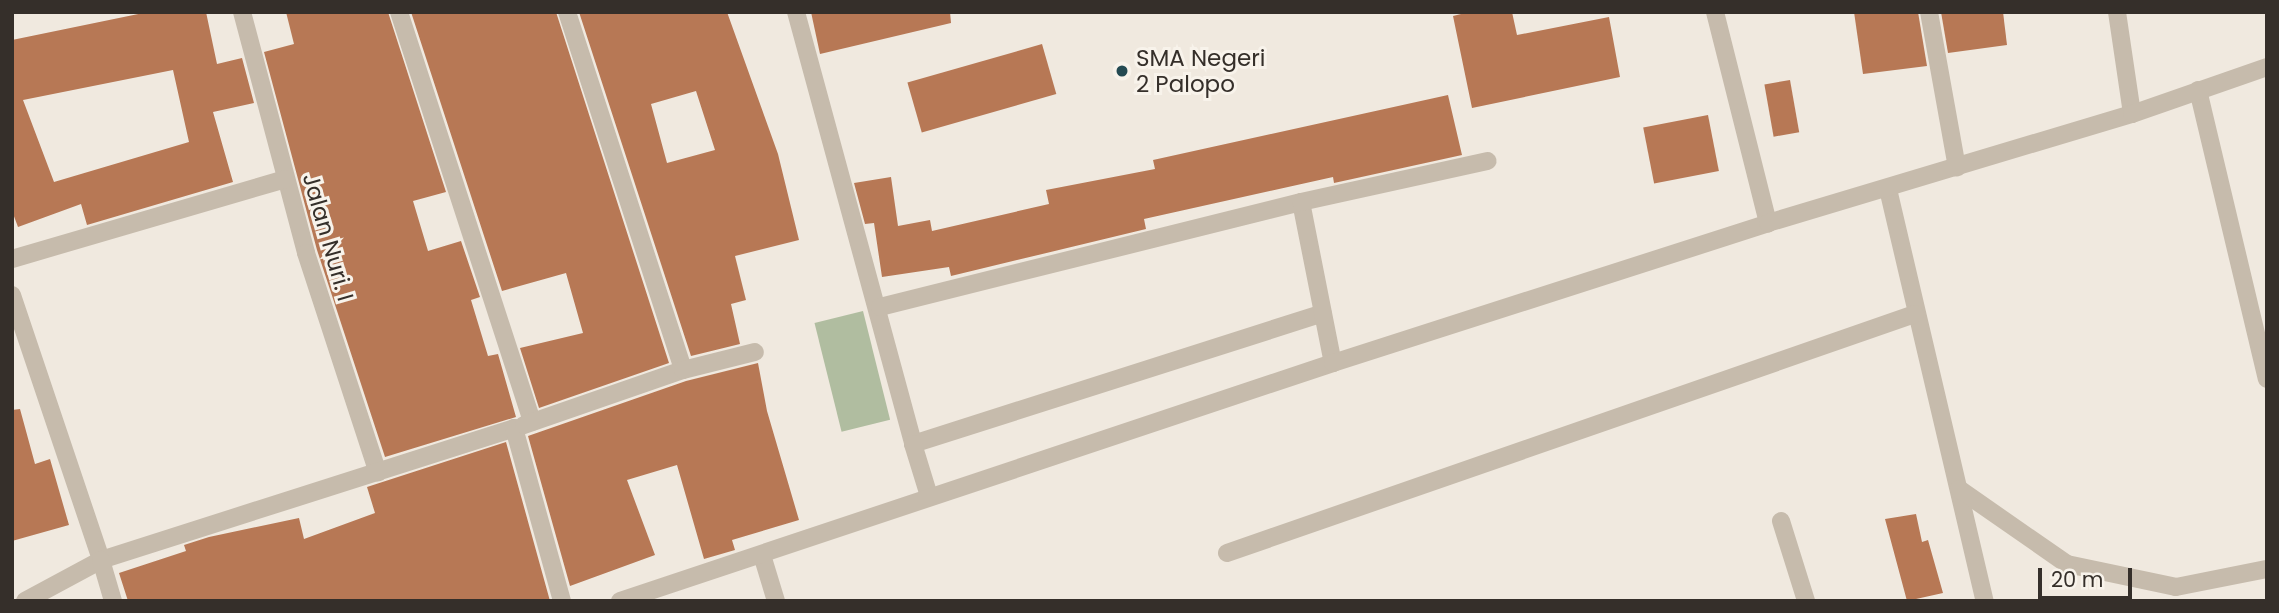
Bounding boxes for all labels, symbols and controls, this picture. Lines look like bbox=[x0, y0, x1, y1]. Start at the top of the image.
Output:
place label: SMA Negeri 2 Palopo bbox=[1136, 44, 1265, 98]
marker: SMA Negeri 2 Palopo bbox=[1114, 63, 1130, 79]
street label: Jalan Nuri. I bbox=[297, 170, 359, 304]
scale bar bbox=[2041, 554, 2136, 598]
text: 20 m bbox=[2051, 565, 2104, 594]

